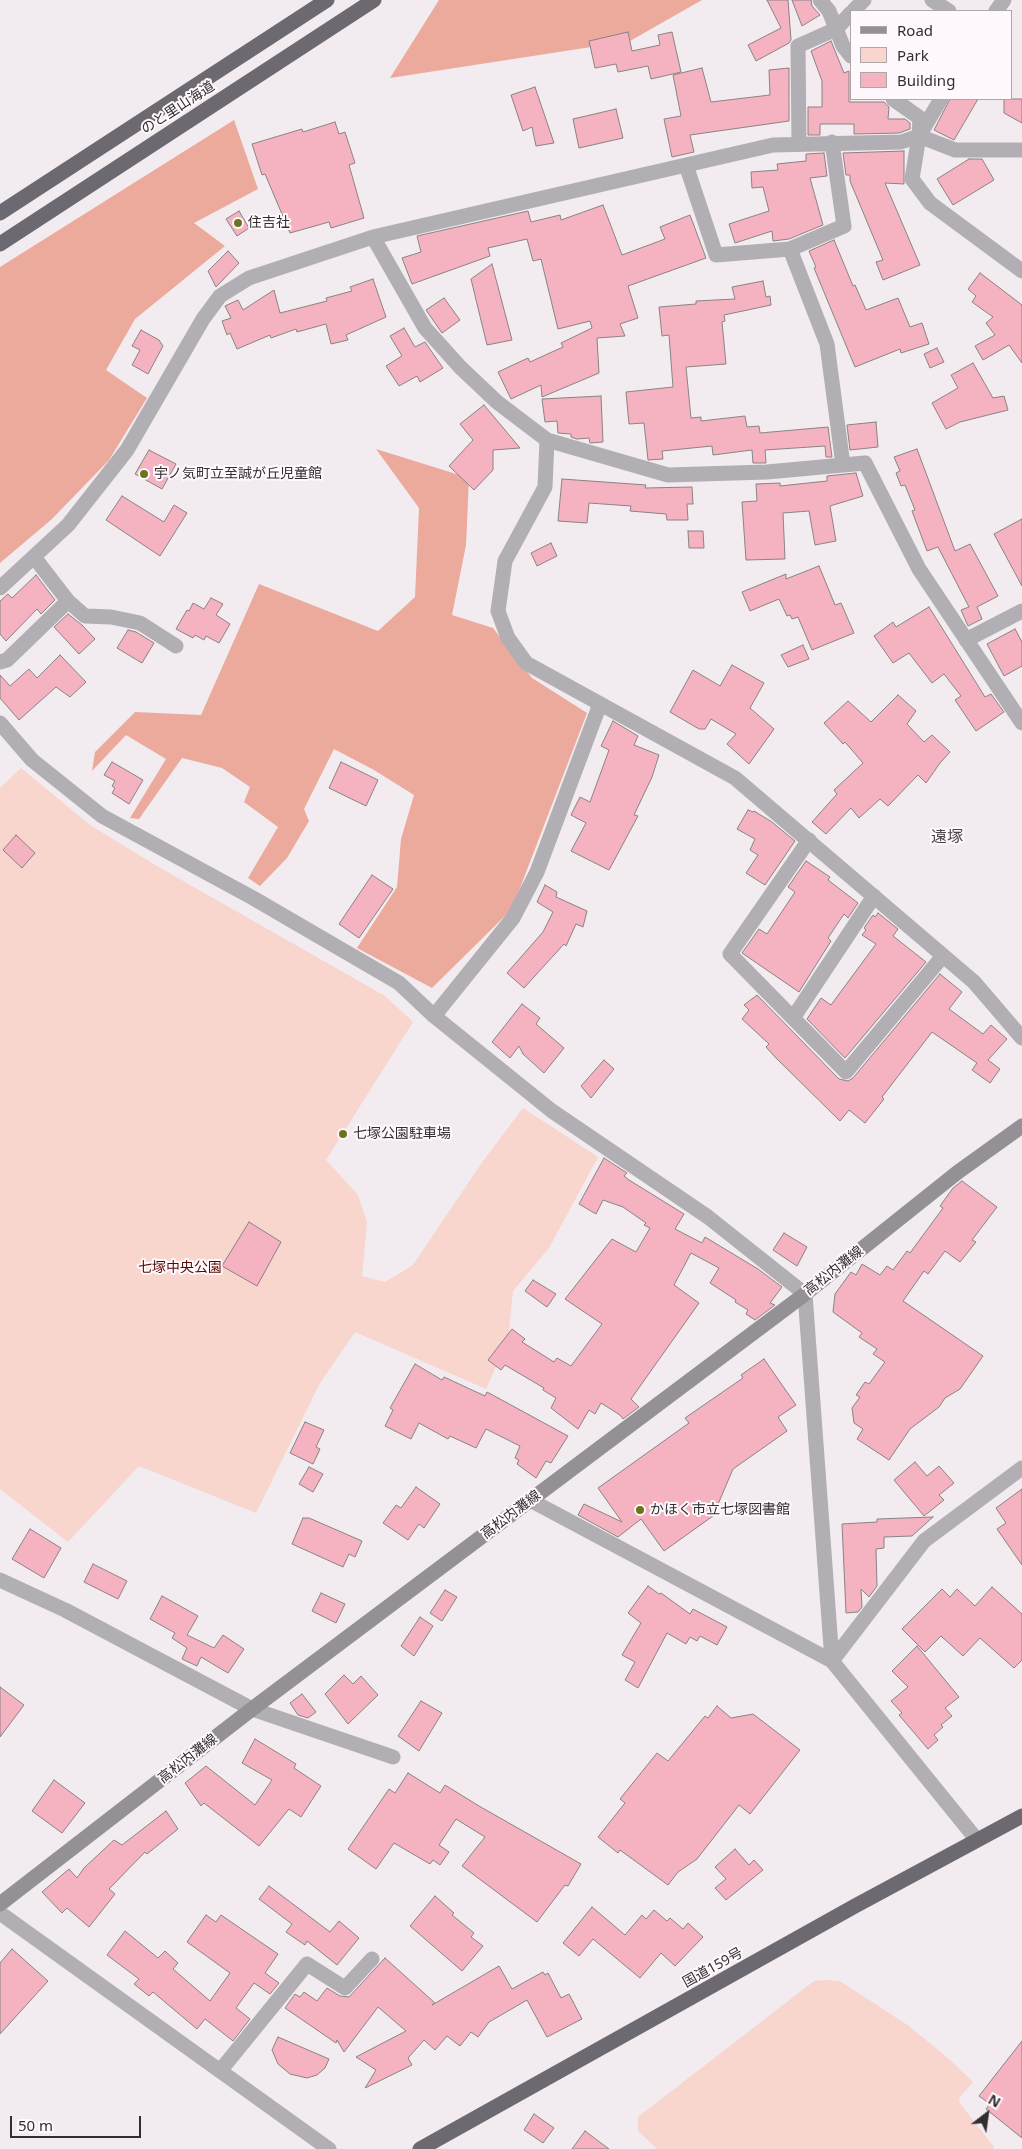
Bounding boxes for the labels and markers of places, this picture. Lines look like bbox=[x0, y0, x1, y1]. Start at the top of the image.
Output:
place label: 住吉社 bbox=[248, 215, 290, 231]
marker: 住吉社 bbox=[232, 217, 244, 229]
place label: 宇ノ気町立至誠が丘児童館 bbox=[154, 466, 322, 482]
marker: 宇ノ気町立至誠が丘児童館 bbox=[138, 468, 150, 480]
place label: 七塚公園駐車場 bbox=[353, 1126, 451, 1142]
marker: 七塚公園駐車場 bbox=[337, 1128, 349, 1140]
place label: かほく市立七塚図書館 bbox=[650, 1502, 790, 1518]
marker: かほく市立七塚図書館 bbox=[634, 1504, 646, 1516]

